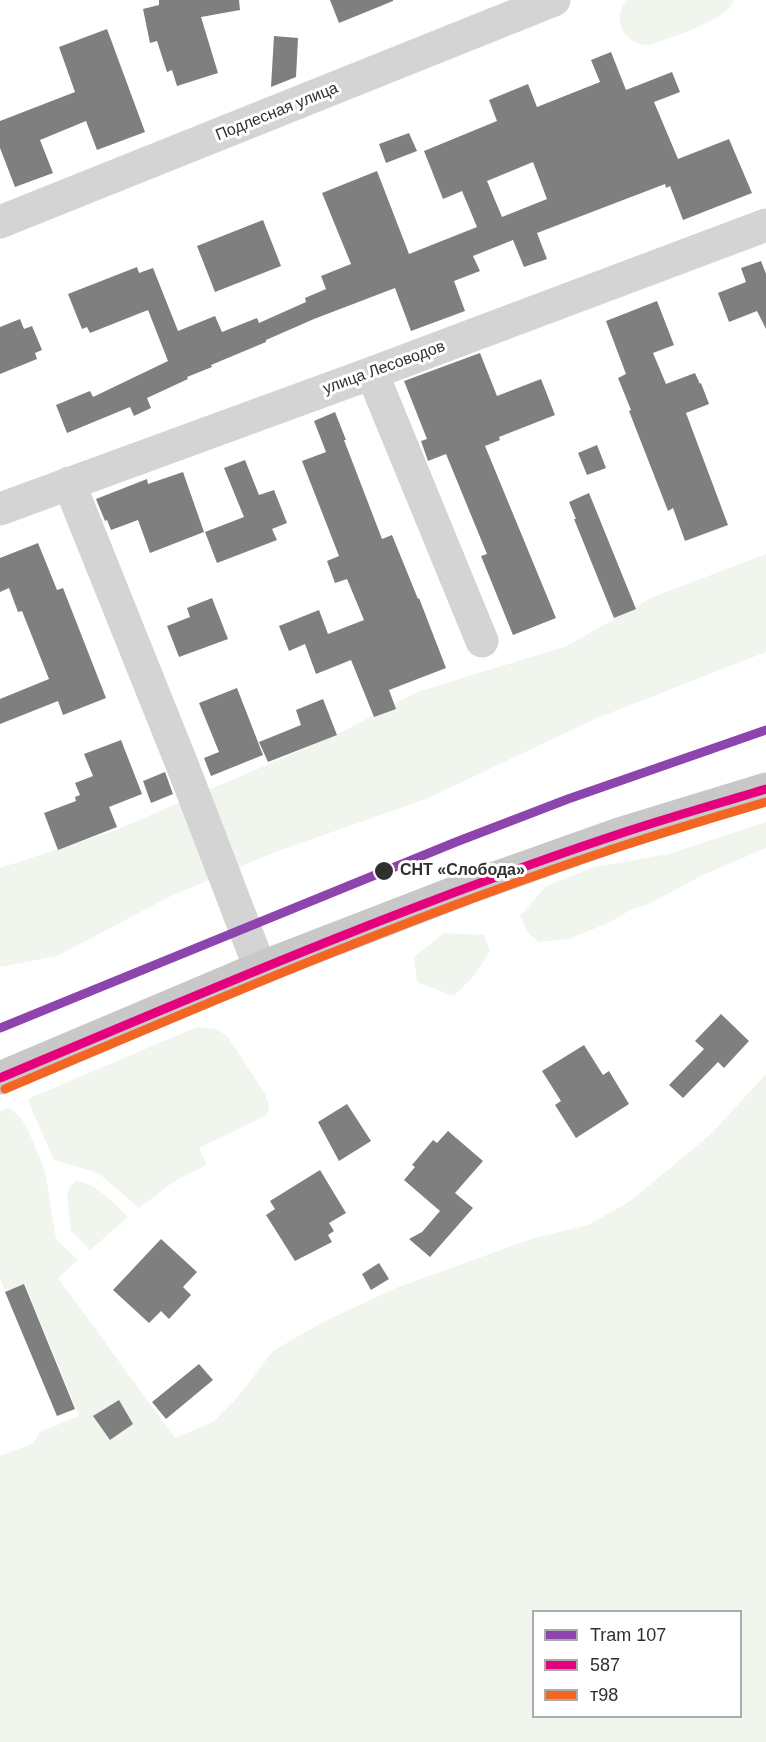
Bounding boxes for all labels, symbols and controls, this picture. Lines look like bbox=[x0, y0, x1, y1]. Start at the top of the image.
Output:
street label: Подлесная улица bbox=[213, 79, 341, 145]
street label: улица Лесоводов bbox=[320, 337, 448, 399]
marker: СНТ «Слобода» bbox=[373, 860, 395, 882]
place label: СНТ «Слобода» bbox=[400, 861, 525, 881]
legend bbox=[532, 1610, 742, 1718]
text: Tram 107 bbox=[590, 1625, 666, 1645]
text: 587 bbox=[590, 1655, 620, 1675]
text: т98 bbox=[590, 1685, 618, 1705]

